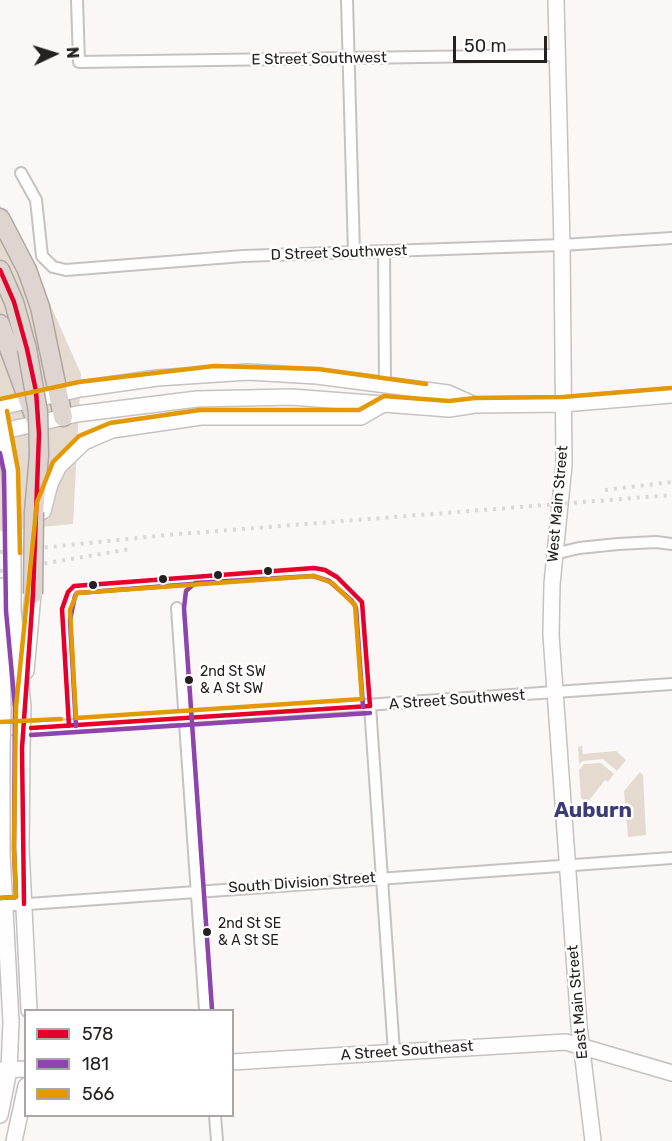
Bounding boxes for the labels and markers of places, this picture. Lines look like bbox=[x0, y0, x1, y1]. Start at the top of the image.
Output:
unlabelled marker bbox=[262, 565, 274, 577]
unlabelled marker bbox=[212, 569, 224, 581]
unlabelled marker bbox=[157, 573, 169, 585]
unlabelled marker bbox=[87, 579, 99, 591]
place label: 2nd St SW & A St SW bbox=[200, 664, 266, 696]
marker: 2nd St SW & A St SW bbox=[183, 674, 195, 686]
place label: 2nd St SE & A St SE bbox=[218, 916, 281, 948]
marker: 2nd St SE & A St SE bbox=[201, 926, 213, 938]

